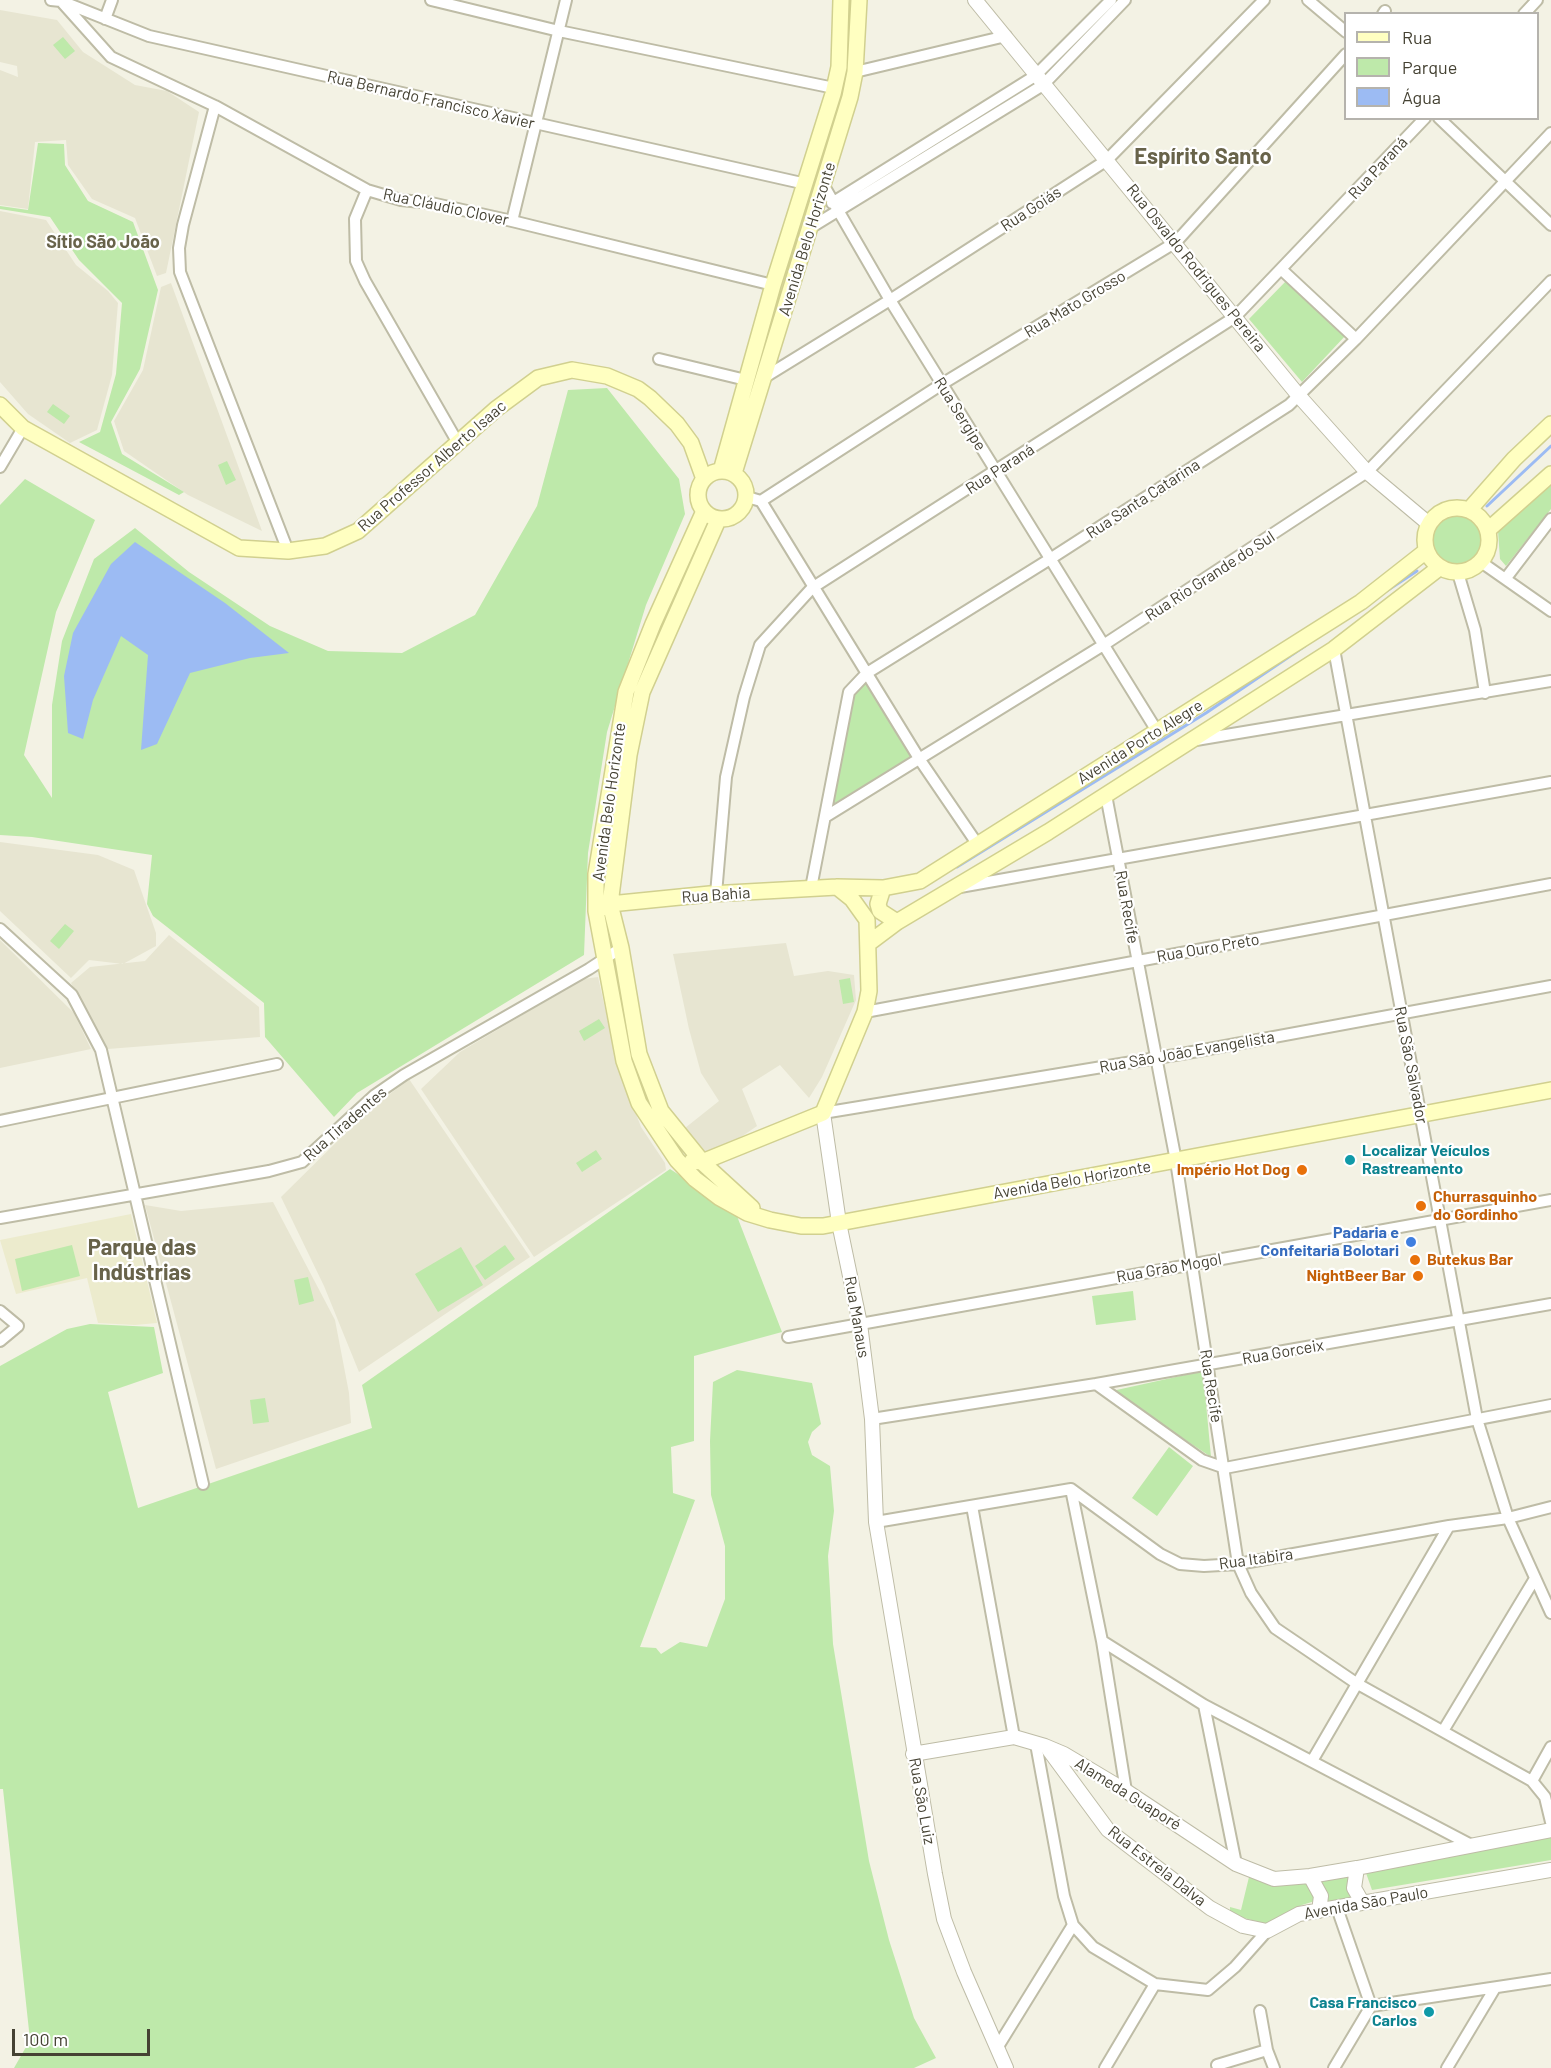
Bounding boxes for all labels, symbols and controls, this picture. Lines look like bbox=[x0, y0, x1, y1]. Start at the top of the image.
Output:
legend bbox=[1344, 12, 1539, 120]
text: Rua bbox=[1402, 26, 1432, 48]
text: Parque bbox=[1402, 56, 1457, 78]
street label: Rua Bernardo Francisco Xavier bbox=[325, 67, 537, 133]
text: Água bbox=[1402, 86, 1441, 108]
street label: Rua Paraná bbox=[1344, 133, 1412, 203]
district label: Espírito Santo bbox=[1134, 144, 1272, 170]
street label: Avenida Belo Horizonte bbox=[774, 160, 840, 318]
street label: Rua Osvaldo Rodrigues Pereira bbox=[1122, 180, 1270, 356]
street label: Rua Goiás bbox=[997, 182, 1065, 236]
street label: Rua Cláudio Clover bbox=[381, 184, 511, 230]
district label: Sítio São João bbox=[46, 231, 160, 253]
street label: Rua Mato Grosso bbox=[1021, 266, 1129, 342]
street label: Rua Sergipe bbox=[930, 374, 990, 454]
street label: Rua Professor Alberto Isaac bbox=[354, 396, 510, 536]
street label: Rua Paraná bbox=[962, 440, 1038, 498]
street label: Rua Santa Catarina bbox=[1083, 455, 1203, 543]
street label: Rua Rio Grande do Sul bbox=[1142, 527, 1278, 625]
street label: Avenida Porto Alegre bbox=[1074, 696, 1206, 788]
street label: Avenida Belo Horizonte bbox=[588, 722, 630, 882]
street label: Rua Recife bbox=[1111, 869, 1143, 945]
street label: Rua Bahia bbox=[681, 883, 751, 907]
street label: Rua Ouro Preto bbox=[1155, 930, 1261, 966]
street label: Rua São Salvador bbox=[1390, 1005, 1432, 1125]
street label: Rua São João Evangelista bbox=[1098, 1027, 1276, 1077]
street label: Rua Tiradentes bbox=[299, 1083, 391, 1165]
place label: Localizar Veículos Rastreamento bbox=[1362, 1141, 1490, 1179]
marker: Localizar Veículos Rastreamento bbox=[1343, 1153, 1357, 1167]
street label: Avenida Belo Horizonte bbox=[992, 1157, 1152, 1203]
place label: Império Hot Dog bbox=[1177, 1160, 1290, 1180]
marker: Império Hot Dog bbox=[1295, 1163, 1309, 1177]
place label: Churrasquinho do Gordinho bbox=[1433, 1187, 1537, 1225]
marker: Churrasquinho do Gordinho bbox=[1414, 1199, 1428, 1213]
place label: Padaria e Confeitaria Bolotari bbox=[1261, 1223, 1399, 1261]
district label: Parque das Indústrias bbox=[88, 1235, 196, 1286]
marker: Padaria e Confeitaria Bolotari bbox=[1404, 1235, 1418, 1249]
street label: Rua Grão Mogol bbox=[1115, 1249, 1223, 1287]
place label: Butekus Bar bbox=[1427, 1250, 1513, 1270]
marker: Butekus Bar bbox=[1408, 1253, 1422, 1267]
place label: NightBeer Bar bbox=[1306, 1266, 1406, 1286]
marker: NightBeer Bar bbox=[1411, 1269, 1425, 1283]
street label: Rua Manaus bbox=[840, 1275, 874, 1359]
street label: Rua Gorceix bbox=[1241, 1335, 1325, 1369]
street label: Rua Recife bbox=[1196, 1348, 1226, 1424]
street label: Rua Itabira bbox=[1218, 1544, 1294, 1574]
street label: Alameda Guaporé bbox=[1071, 1754, 1185, 1834]
street label: Rua São Luiz bbox=[905, 1756, 939, 1846]
street label: Rua Estrela Dalva bbox=[1104, 1822, 1210, 1910]
street label: Avenida São Paulo bbox=[1302, 1883, 1430, 1923]
place label: Casa Francisco Carlos bbox=[1309, 1993, 1417, 2031]
marker: Casa Francisco Carlos bbox=[1422, 2005, 1436, 2019]
scale bar bbox=[15, 2017, 153, 2055]
text: 100 m bbox=[23, 2028, 68, 2050]

